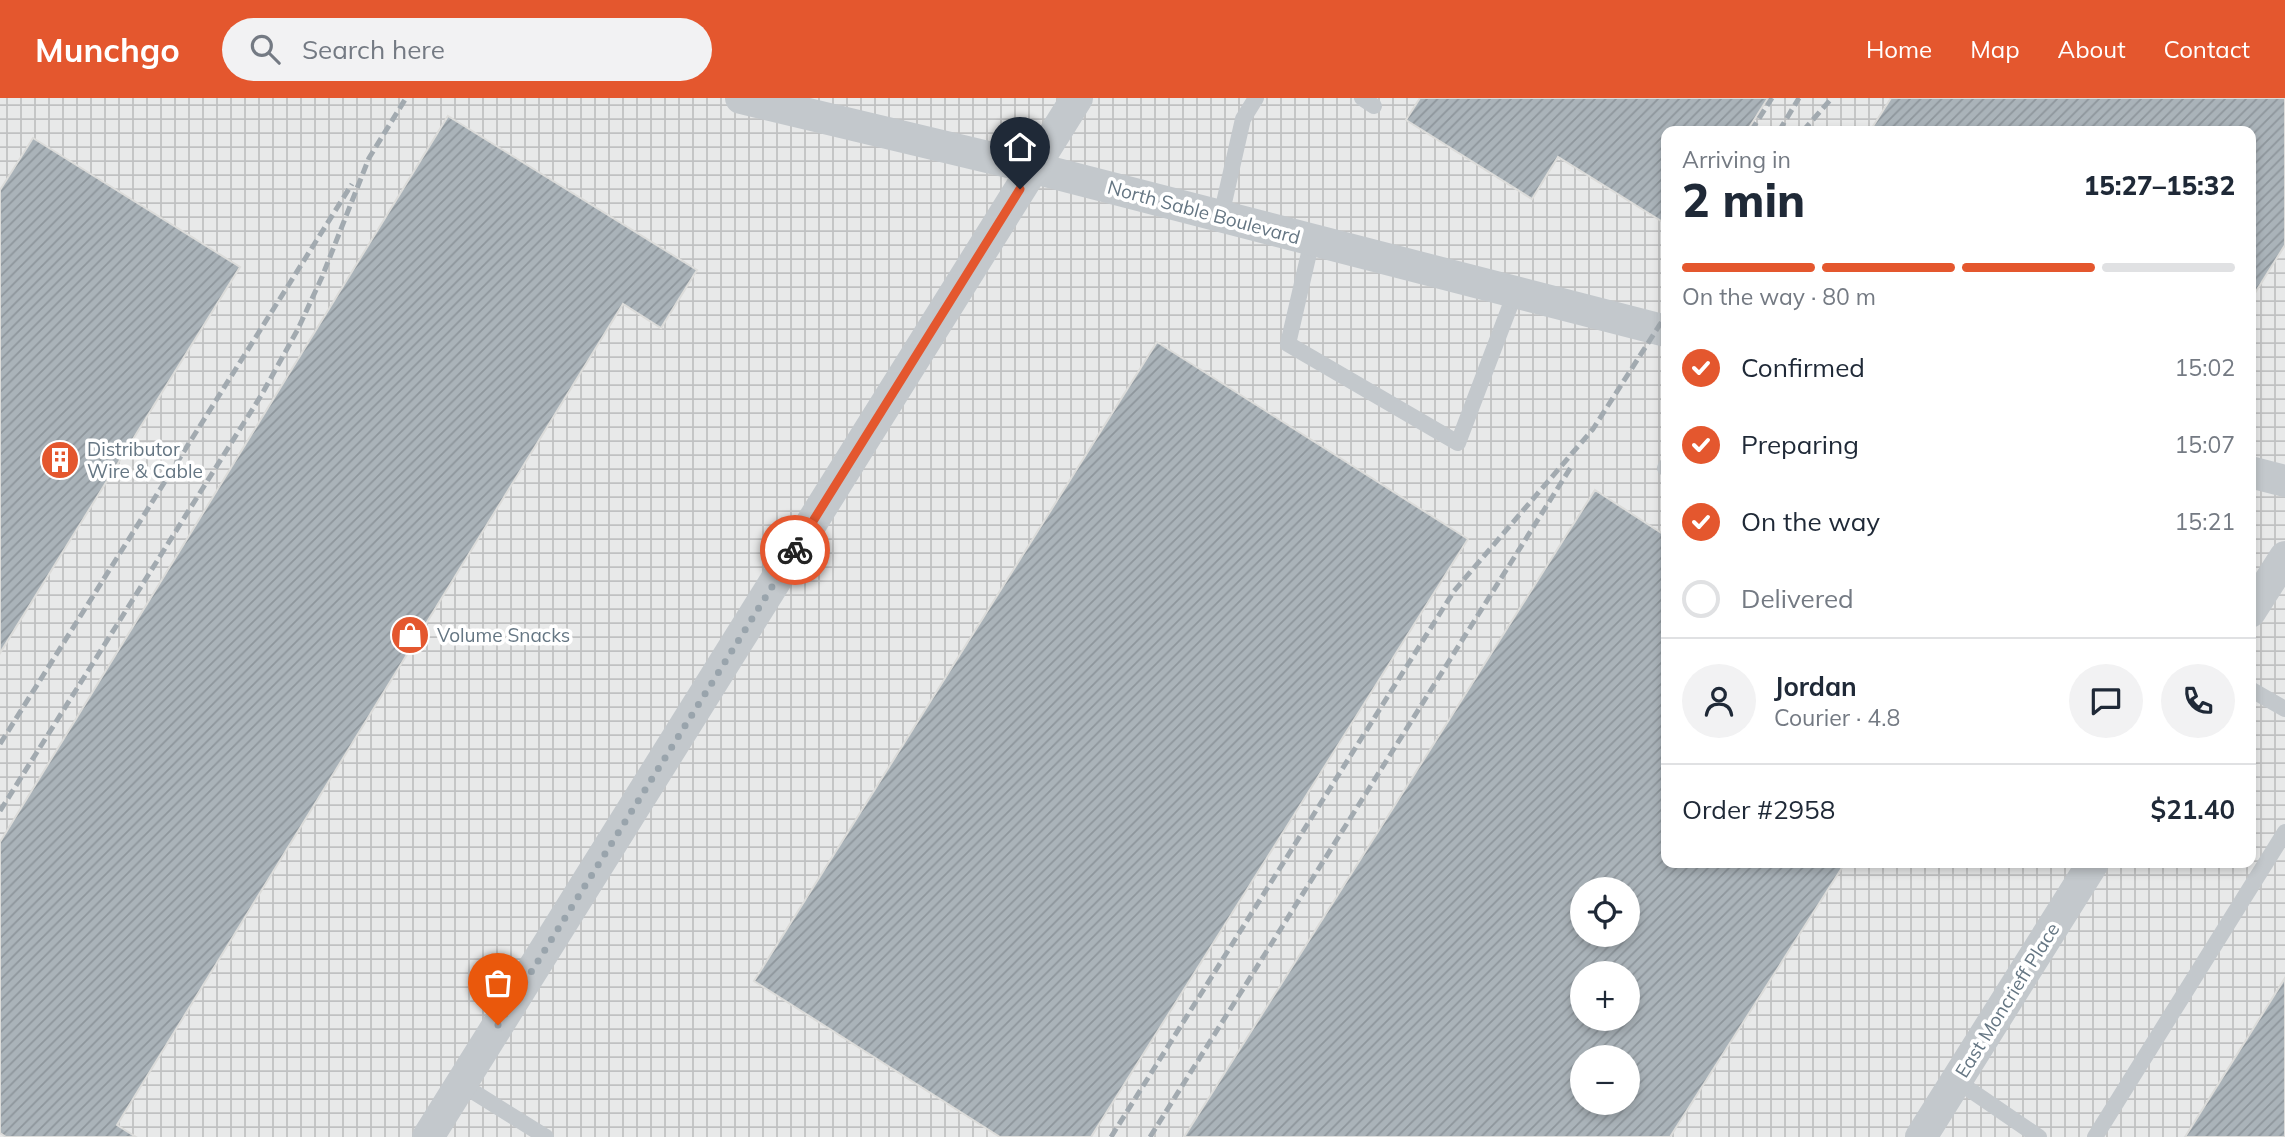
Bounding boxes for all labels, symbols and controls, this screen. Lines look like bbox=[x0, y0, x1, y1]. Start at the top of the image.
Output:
search box bbox=[222, 18, 712, 81]
text: Munchgo bbox=[35, 29, 180, 70]
icon: search bbox=[246, 30, 284, 68]
text: Search here bbox=[302, 33, 445, 66]
text: Home bbox=[1866, 34, 1932, 64]
text: Map bbox=[1970, 34, 2020, 64]
text: About bbox=[2058, 34, 2126, 64]
text: Contact bbox=[2164, 34, 2250, 64]
pin bbox=[990, 117, 1050, 189]
icon: home bbox=[1001, 128, 1039, 166]
text: Arriving in bbox=[1682, 145, 1791, 174]
text: 15:27–15:32 bbox=[2084, 169, 2235, 202]
text: 2 min bbox=[1682, 171, 1805, 229]
street label: North Sable Boulevard bbox=[1105, 175, 1303, 249]
text: On the way · 80 m bbox=[1682, 282, 1876, 311]
icon: check bbox=[1682, 349, 1720, 387]
text: Confirmed bbox=[1741, 351, 1865, 384]
text: 15:02 bbox=[2175, 353, 2235, 382]
icon: check bbox=[1682, 426, 1720, 464]
text: Preparing bbox=[1741, 428, 1859, 461]
text: 15:07 bbox=[2175, 430, 2235, 459]
place label: Distributor Wire & Cable bbox=[87, 437, 203, 483]
building icon: Distributor Wire & Cable bbox=[39, 439, 81, 481]
icon: check bbox=[1682, 503, 1720, 541]
text: On the way bbox=[1741, 505, 1880, 538]
text: 15:21 bbox=[2175, 507, 2235, 536]
courier bbox=[760, 515, 830, 585]
icon: bike bbox=[776, 531, 814, 569]
text: Delivered bbox=[1741, 582, 1854, 615]
shop icon: Volume Snacks bbox=[389, 614, 431, 656]
place label: Volume Snacks bbox=[437, 623, 570, 647]
button: person bbox=[1682, 664, 1756, 738]
button: chat bbox=[2069, 664, 2143, 738]
button: phone bbox=[2161, 664, 2235, 738]
text: Jordan bbox=[1774, 670, 1857, 703]
text: Courier · 4.8 bbox=[1774, 703, 1900, 732]
text: Order #2958 bbox=[1682, 793, 1835, 826]
text: $21.40 bbox=[2151, 793, 2235, 826]
map controls bbox=[1570, 877, 1640, 1115]
button: locate bbox=[1570, 877, 1640, 947]
street label: East Moncrieff Place bbox=[1950, 918, 2064, 1082]
pin bbox=[468, 953, 528, 1025]
button: + bbox=[1570, 961, 1640, 1031]
icon: bag bbox=[479, 964, 517, 1002]
button: − bbox=[1570, 1045, 1640, 1115]

